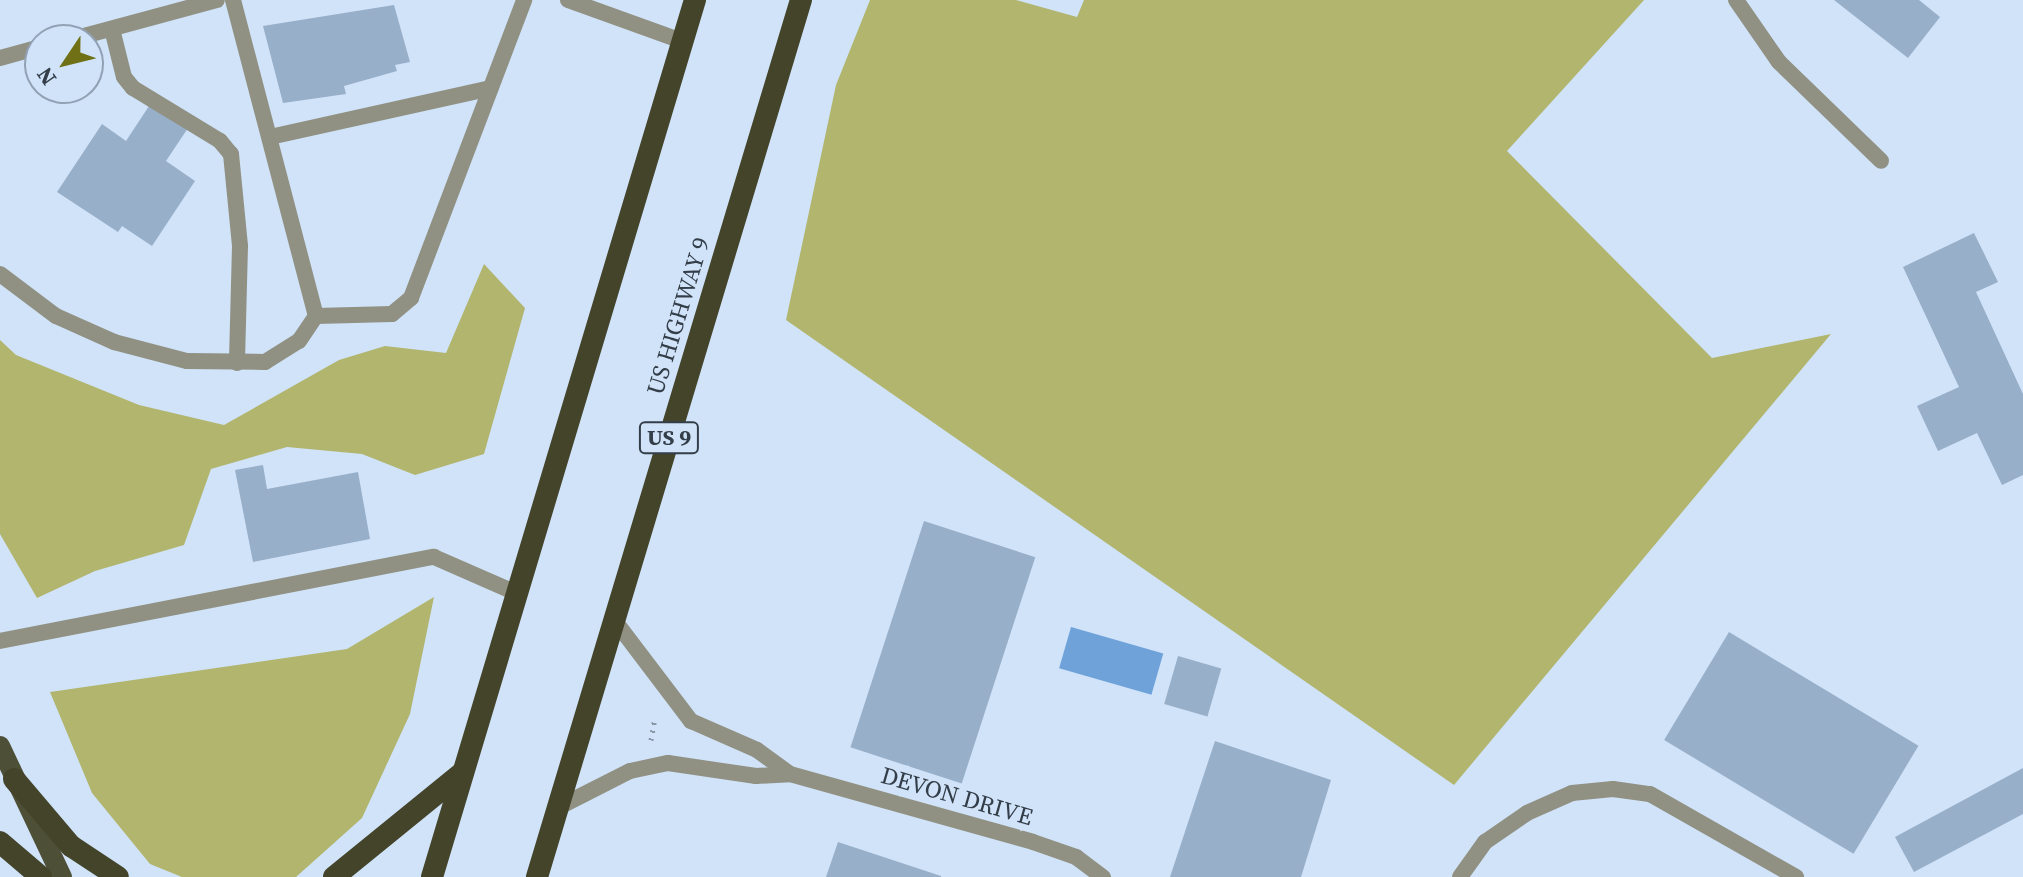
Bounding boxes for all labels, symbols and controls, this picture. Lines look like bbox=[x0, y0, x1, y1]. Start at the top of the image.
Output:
north arrow bbox=[24, 24, 104, 104]
text: N bbox=[29, 61, 63, 92]
street label: US HIGHWAY 9 bbox=[640, 233, 716, 399]
road number: US 9 bbox=[637, 420, 701, 456]
street label: DEVON DRIVE bbox=[878, 761, 1036, 831]

